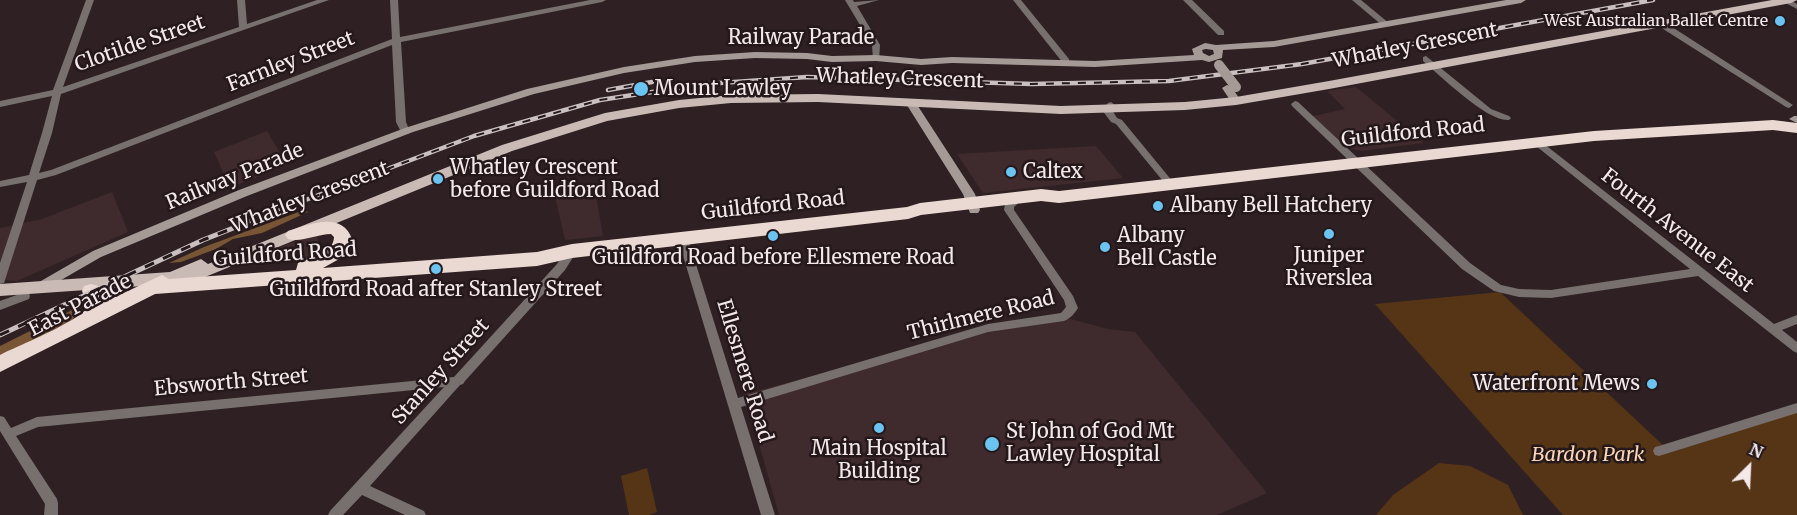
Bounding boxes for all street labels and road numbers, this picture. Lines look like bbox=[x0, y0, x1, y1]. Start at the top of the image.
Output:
street label: Clotilde Street bbox=[72, 11, 208, 77]
street label: Whatley Crescent bbox=[1330, 18, 1500, 74]
street label: Railway Parade bbox=[728, 26, 874, 50]
street label: Farnley Street bbox=[224, 27, 358, 97]
street label: Whatley Crescent bbox=[816, 64, 984, 94]
street label: Guildford Road bbox=[1340, 114, 1486, 152]
street label: Railway Parade bbox=[163, 138, 307, 216]
street label: Whatley Crescent bbox=[227, 157, 393, 239]
street label: Fourth Avenue East bbox=[1596, 164, 1758, 298]
street label: Guildford Road bbox=[700, 187, 846, 225]
street label: Guildford Road bbox=[212, 238, 358, 272]
street label: East Parade bbox=[25, 270, 135, 342]
street label: Thirlmere Road bbox=[905, 286, 1057, 346]
street label: Ellesmere Road bbox=[711, 297, 777, 445]
street label: Stanley Street bbox=[387, 314, 495, 430]
street label: Ebsworth Street bbox=[153, 364, 309, 402]

